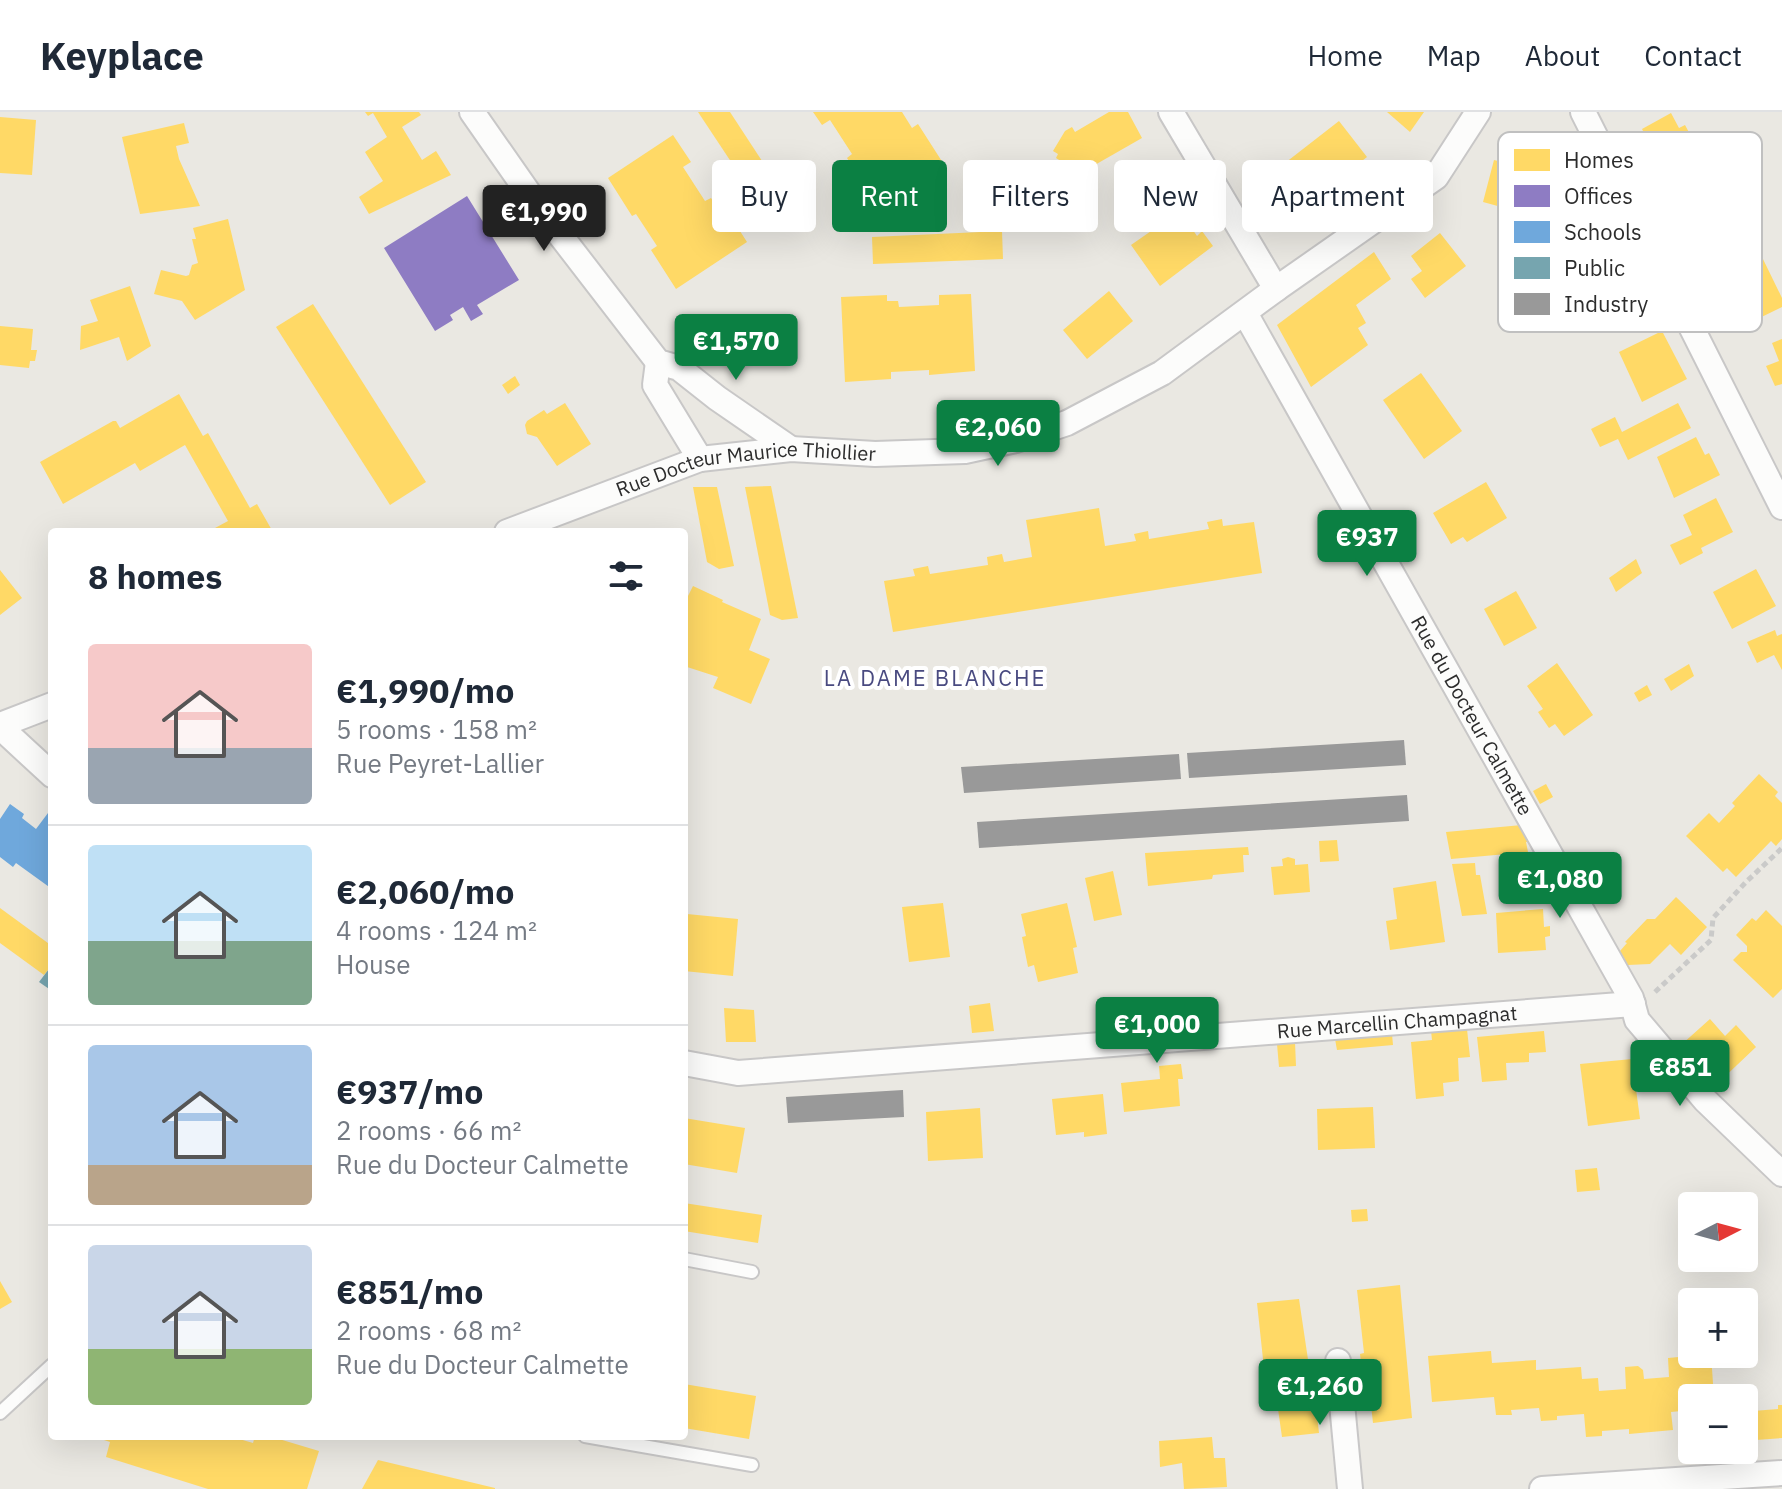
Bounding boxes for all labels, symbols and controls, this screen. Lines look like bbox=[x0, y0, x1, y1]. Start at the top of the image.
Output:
text: Keyplace bbox=[40, 31, 204, 80]
text: Home bbox=[1307, 37, 1383, 74]
text: Map bbox=[1427, 37, 1481, 74]
text: About bbox=[1525, 37, 1600, 74]
text: Contact bbox=[1644, 37, 1742, 74]
legend bbox=[1498, 132, 1762, 332]
text: Homes bbox=[1564, 145, 1634, 174]
chip: Buy bbox=[712, 160, 816, 232]
chip: Rent bbox=[832, 160, 947, 232]
chip: Filters bbox=[963, 160, 1098, 232]
chip: New bbox=[1114, 160, 1226, 232]
chip: Apartment bbox=[1242, 160, 1433, 232]
text: Offices bbox=[1564, 181, 1633, 210]
pin: €1,990 bbox=[479, 185, 609, 253]
text: €1,990 bbox=[501, 194, 587, 228]
text: Schools bbox=[1564, 217, 1642, 246]
text: Public bbox=[1564, 253, 1625, 282]
text: Industry bbox=[1564, 289, 1648, 318]
pin: €1,570 bbox=[671, 314, 801, 382]
text: €1,570 bbox=[693, 323, 779, 357]
pin: €2,060 bbox=[933, 400, 1063, 468]
text: €2,060 bbox=[955, 409, 1041, 443]
street label: Rue Docteur Maurice Thiollier bbox=[612, 435, 877, 503]
pin: €937 bbox=[1320, 510, 1414, 578]
text: €937 bbox=[1335, 519, 1399, 553]
text: 8 homes bbox=[88, 554, 223, 598]
icon: filters bbox=[604, 554, 648, 598]
street label: Rue du Docteur Calmette bbox=[1405, 610, 1539, 820]
district label: LA DAME BLANCHE bbox=[824, 663, 1046, 692]
text: €1,990/mo bbox=[336, 668, 514, 712]
icon: home bbox=[152, 676, 248, 772]
text: 5 rooms · 158 m² bbox=[336, 712, 537, 746]
text: Rue Peyret-Lallier bbox=[336, 746, 544, 780]
pin: €1,080 bbox=[1495, 852, 1625, 920]
text: €1,080 bbox=[1517, 861, 1603, 895]
text: €2,060/mo bbox=[336, 869, 514, 913]
icon: home bbox=[152, 877, 248, 973]
text: 4 rooms · 124 m² bbox=[336, 913, 537, 947]
text: House bbox=[336, 947, 411, 981]
pin: €1,000 bbox=[1092, 997, 1222, 1065]
street label: Rue Marcellin Champagnat bbox=[1276, 999, 1518, 1044]
text: €1,000 bbox=[1114, 1006, 1200, 1040]
pin: €851 bbox=[1633, 1040, 1727, 1108]
text: €851 bbox=[1648, 1049, 1712, 1083]
text: €937/mo bbox=[336, 1069, 483, 1113]
icon: home bbox=[152, 1077, 248, 1173]
text: 2 rooms · 66 m² bbox=[336, 1113, 521, 1147]
text: Rue du Docteur Calmette bbox=[336, 1147, 629, 1181]
north arrow bbox=[1678, 1192, 1758, 1272]
map controls bbox=[1678, 1192, 1758, 1464]
text: €851/mo bbox=[336, 1269, 483, 1313]
icon: home bbox=[152, 1277, 248, 1373]
button: + bbox=[1678, 1288, 1758, 1368]
text: 2 rooms · 68 m² bbox=[336, 1313, 521, 1347]
text: Rue du Docteur Calmette bbox=[336, 1347, 629, 1381]
pin: €1,260 bbox=[1255, 1359, 1385, 1427]
text: €1,260 bbox=[1277, 1368, 1363, 1402]
button: − bbox=[1678, 1384, 1758, 1464]

